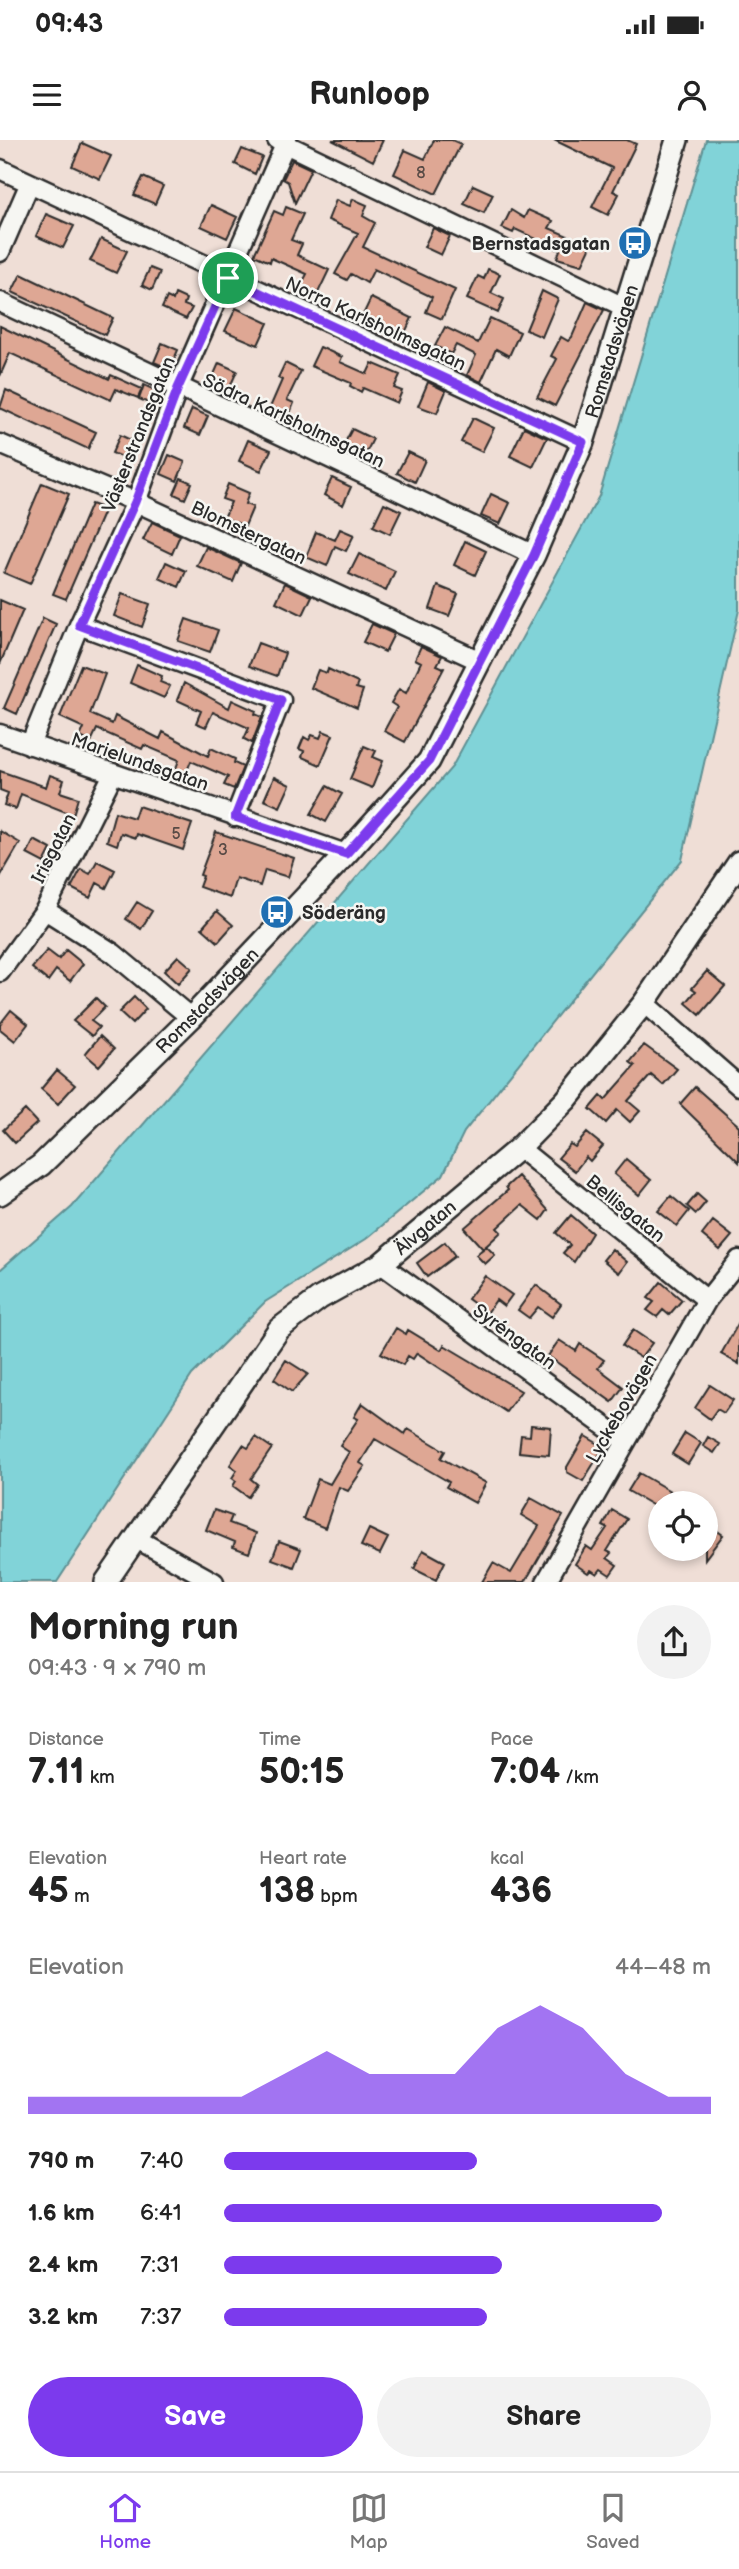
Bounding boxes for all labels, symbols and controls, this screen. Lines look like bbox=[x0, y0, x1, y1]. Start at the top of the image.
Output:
text: 09:43 bbox=[35, 9, 103, 40]
text: Runloop bbox=[309, 75, 430, 114]
icon: menu bbox=[28, 76, 66, 114]
icon: person bbox=[673, 76, 711, 114]
house number: 8 bbox=[416, 164, 426, 183]
bus stop icon: Bernstadsgatan bbox=[616, 224, 654, 262]
place label: Bernstadsgatan bbox=[471, 233, 610, 256]
pin bbox=[198, 248, 258, 308]
icon: arrive bbox=[209, 259, 247, 297]
street label: Norra Karlsholmsgatan bbox=[281, 272, 469, 376]
street label: Romstadsvägen bbox=[581, 282, 644, 421]
street label: Västerstrandsgatan bbox=[98, 353, 181, 516]
street label: Södra Karlsholmsgatan bbox=[199, 369, 388, 474]
street label: Blomstergatan bbox=[187, 497, 310, 570]
street label: Marielundsgatan bbox=[68, 728, 211, 797]
street label: Irisgatan bbox=[27, 810, 82, 887]
house number: 5 bbox=[171, 825, 181, 844]
house number: 3 bbox=[218, 841, 228, 860]
bus stop icon: Söderäng bbox=[258, 893, 296, 931]
place label: Söderäng bbox=[302, 902, 386, 925]
street label: Romstadsvägen bbox=[152, 944, 264, 1059]
street label: Bellisgatan bbox=[581, 1170, 669, 1248]
street label: Älvgatan bbox=[390, 1196, 461, 1261]
street label: Syréngatan bbox=[468, 1299, 560, 1375]
street label: Lyckebovägen bbox=[582, 1350, 663, 1468]
map controls bbox=[648, 1491, 718, 1561]
button: locate bbox=[648, 1491, 718, 1561]
text: Morning run bbox=[28, 1605, 239, 1650]
button: share bbox=[637, 1605, 711, 1679]
text: 09:43 · 9 × 790 m bbox=[28, 1654, 206, 1682]
text: Distance bbox=[28, 1728, 104, 1751]
text: Time bbox=[259, 1728, 301, 1751]
text: Pace bbox=[490, 1728, 533, 1751]
text: 7.11 bbox=[28, 1751, 85, 1794]
text: 50:15 bbox=[259, 1751, 344, 1794]
text: 7:04 bbox=[490, 1751, 560, 1794]
text: km bbox=[85, 1766, 115, 1789]
text: /km bbox=[560, 1766, 599, 1789]
text: Elevation bbox=[28, 1847, 107, 1870]
text: Heart rate bbox=[259, 1847, 347, 1870]
text: kcal bbox=[490, 1847, 524, 1870]
text: 45 bbox=[28, 1870, 69, 1913]
text: 138 bbox=[259, 1870, 315, 1913]
text: 436 bbox=[490, 1870, 552, 1913]
text: m bbox=[69, 1885, 90, 1908]
text: bpm bbox=[315, 1885, 358, 1908]
text: Elevation bbox=[28, 1953, 124, 1981]
text: 44–48 m bbox=[615, 1953, 711, 1981]
text: 790 m bbox=[28, 2147, 94, 2175]
text: 7:40 bbox=[140, 2147, 184, 2175]
text: 1.6 km bbox=[28, 2199, 95, 2227]
text: 6:41 bbox=[140, 2199, 182, 2227]
text: 2.4 km bbox=[28, 2251, 98, 2279]
text: 7:31 bbox=[140, 2251, 179, 2279]
text: 3.2 km bbox=[28, 2303, 98, 2331]
text: 7:37 bbox=[140, 2303, 181, 2331]
button: Save bbox=[28, 2377, 363, 2457]
button: Share bbox=[377, 2377, 711, 2457]
tab: Home bbox=[99, 2489, 151, 2554]
tab: Map bbox=[350, 2489, 388, 2554]
tab: Saved bbox=[586, 2489, 640, 2554]

